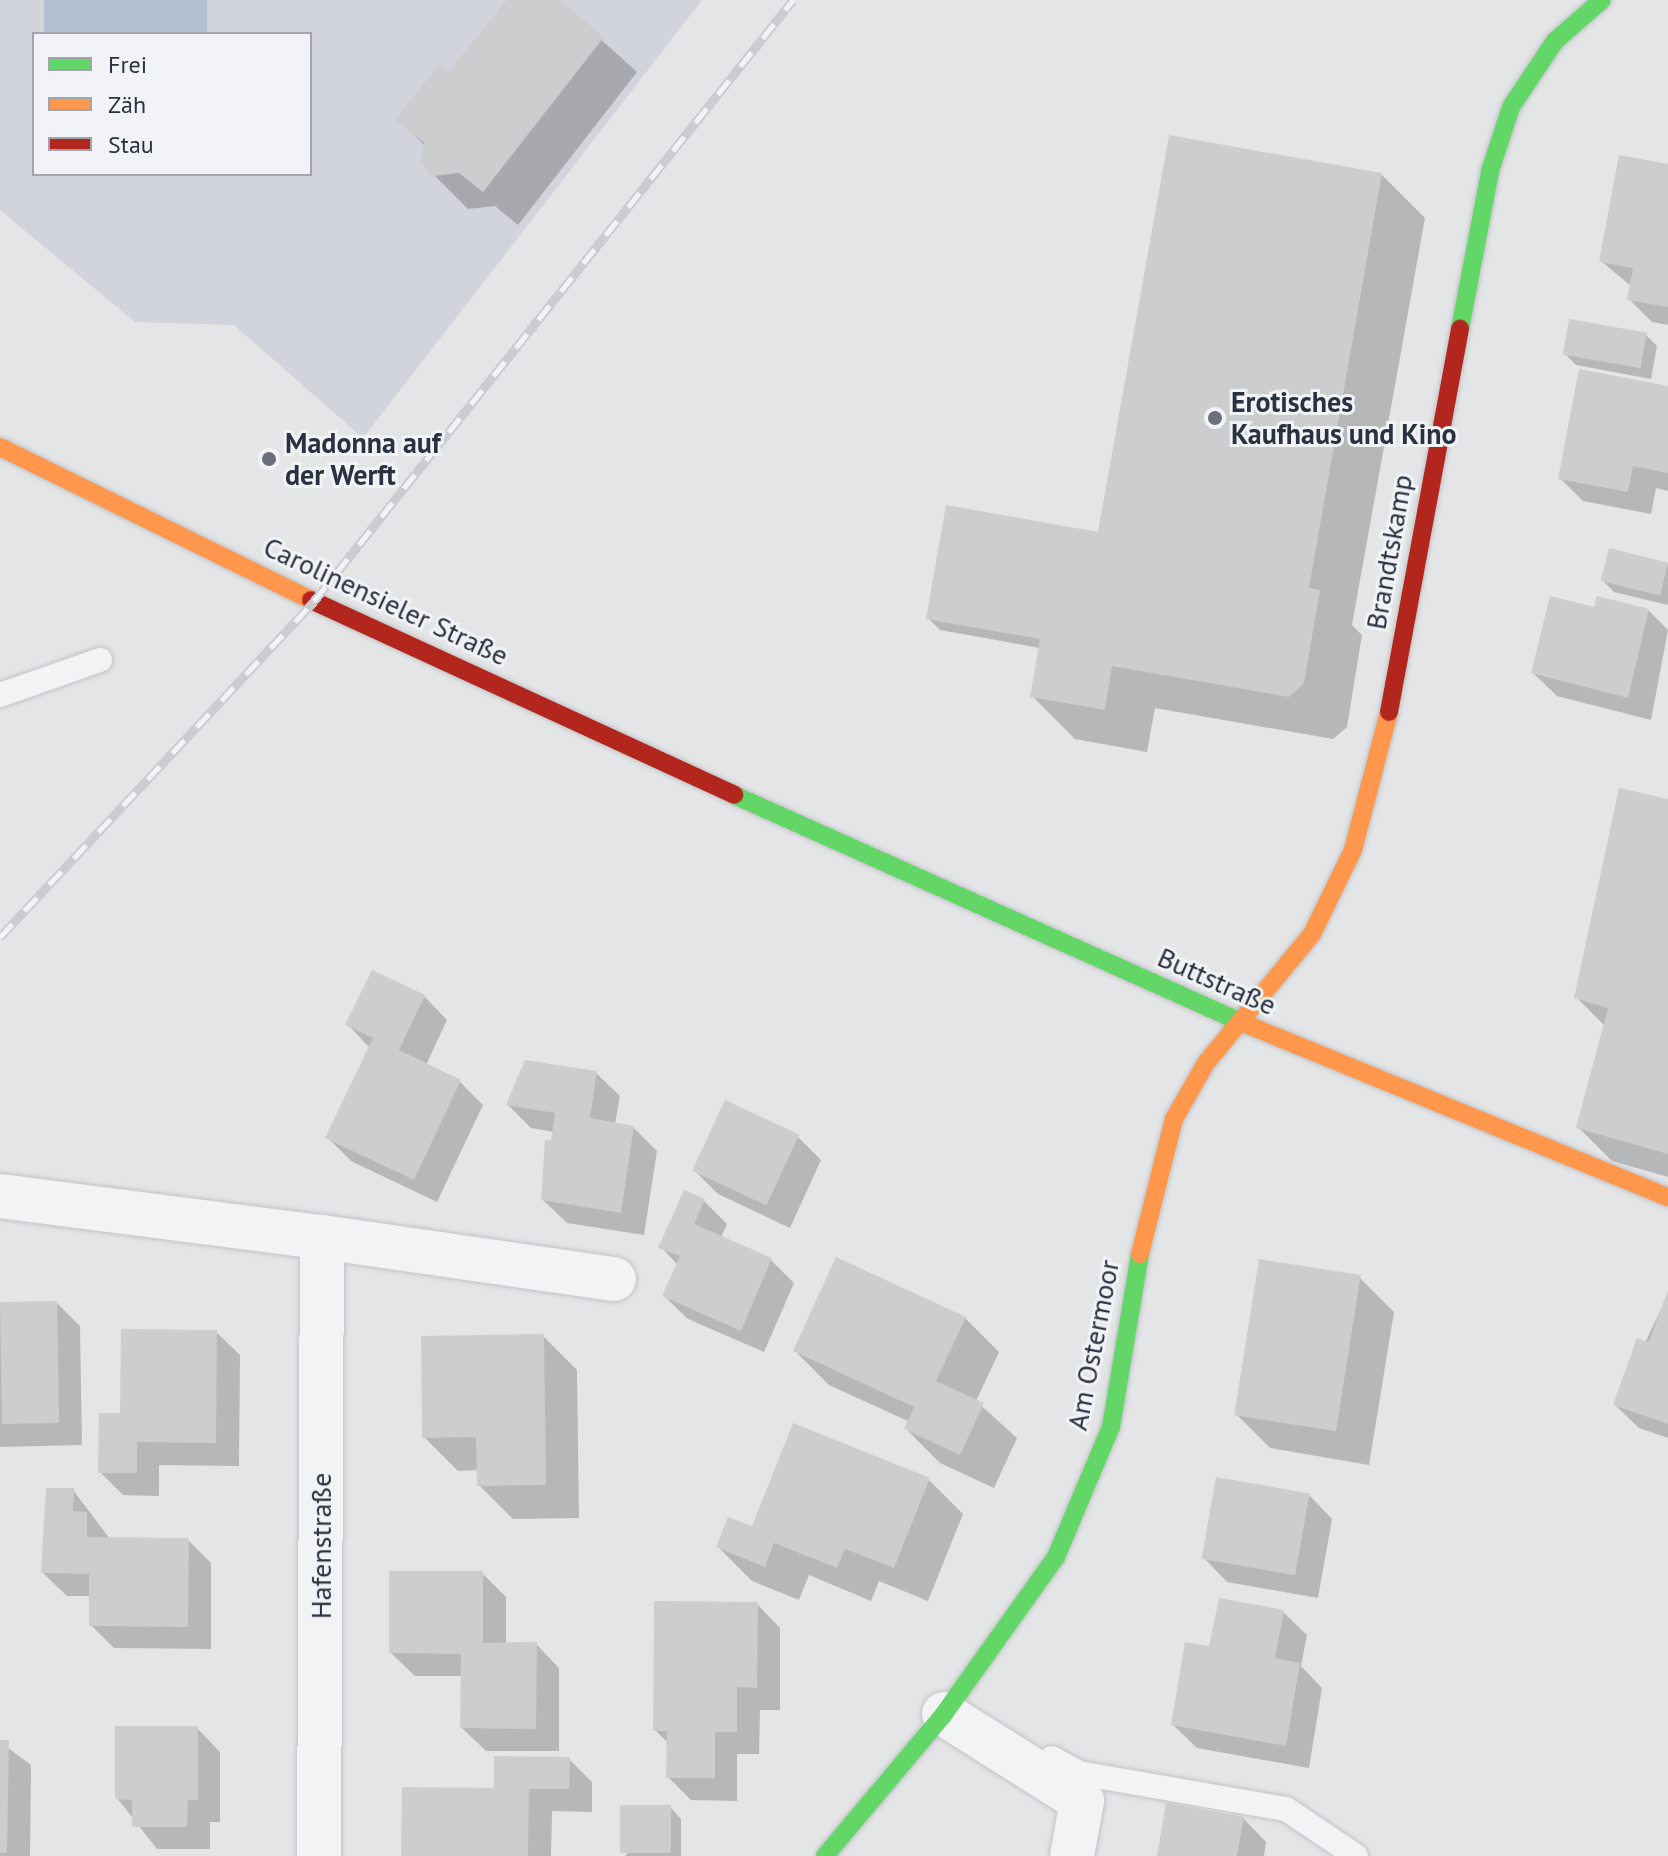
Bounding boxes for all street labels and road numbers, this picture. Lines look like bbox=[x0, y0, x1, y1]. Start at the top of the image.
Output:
street label: Brandtskamp bbox=[1359, 472, 1419, 632]
street label: Carolinensieler Straße bbox=[258, 530, 514, 672]
street label: Buttstraße bbox=[1153, 940, 1281, 1022]
street label: Am Ostermoor bbox=[1060, 1257, 1126, 1433]
street label: Hafenstraße bbox=[304, 1473, 338, 1619]

